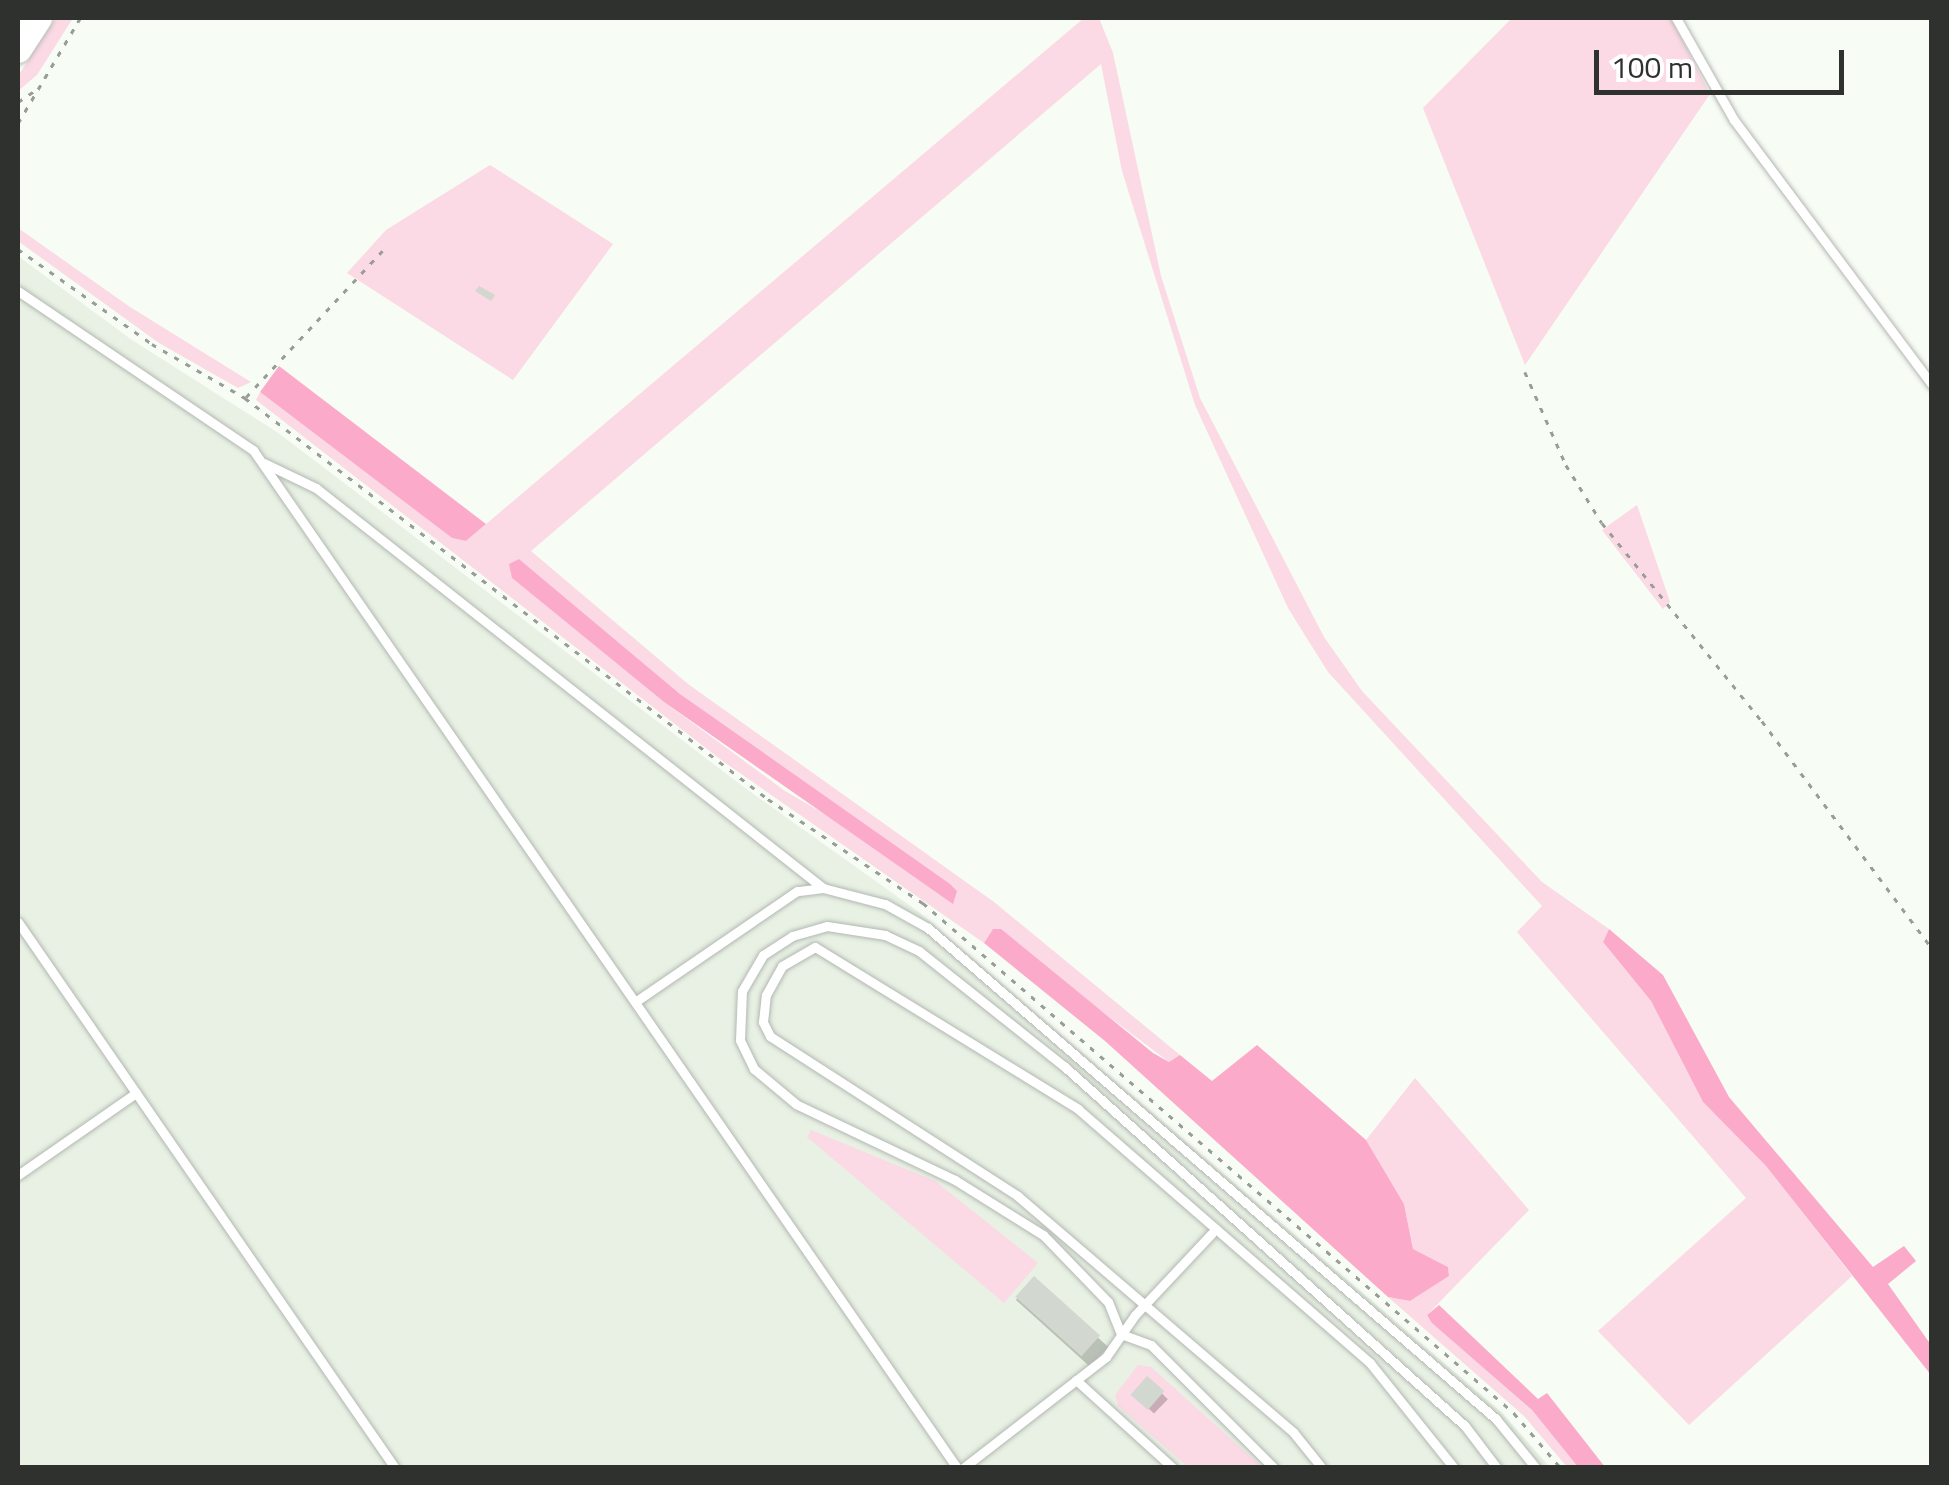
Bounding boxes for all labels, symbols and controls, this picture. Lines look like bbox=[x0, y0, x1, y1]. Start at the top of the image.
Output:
scale bar bbox=[1599, 30, 1849, 92]
text: 100 m bbox=[1611, 44, 1693, 90]

